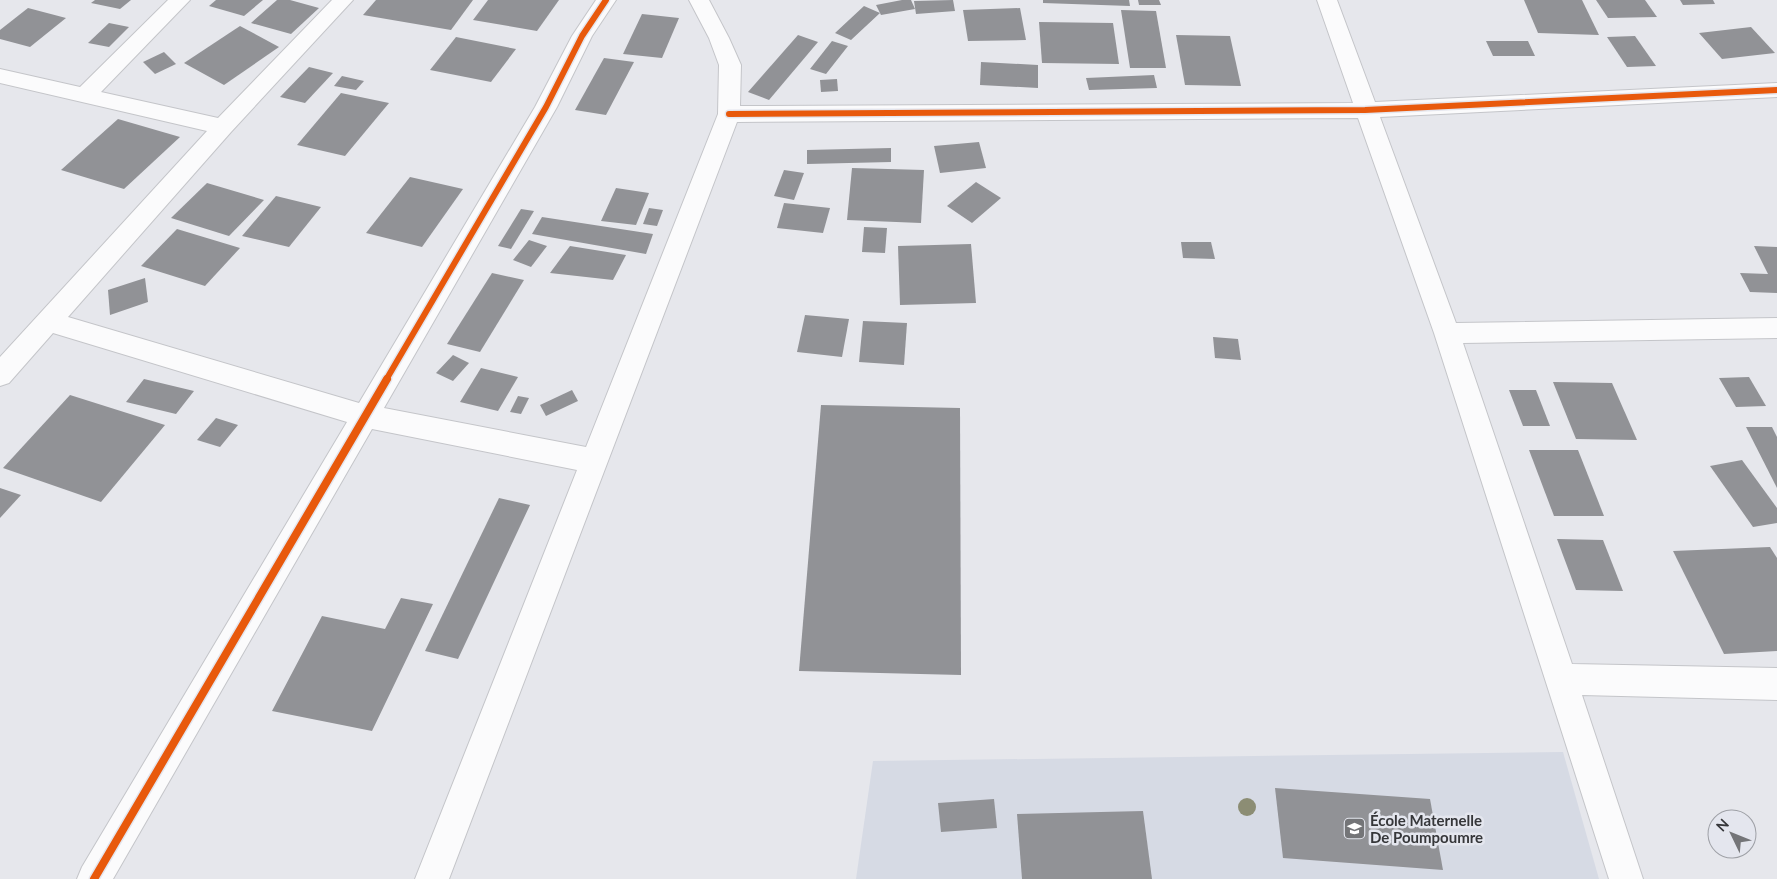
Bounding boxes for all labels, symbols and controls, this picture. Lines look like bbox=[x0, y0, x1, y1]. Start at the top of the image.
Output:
north arrow bbox=[1707, 809, 1757, 859]
place label: École Maternelle De Poumpoumre bbox=[1370, 811, 1483, 846]
text: N bbox=[1712, 815, 1732, 835]
school or university icon: École Maternelle De Poumpoumre bbox=[1342, 817, 1366, 841]

